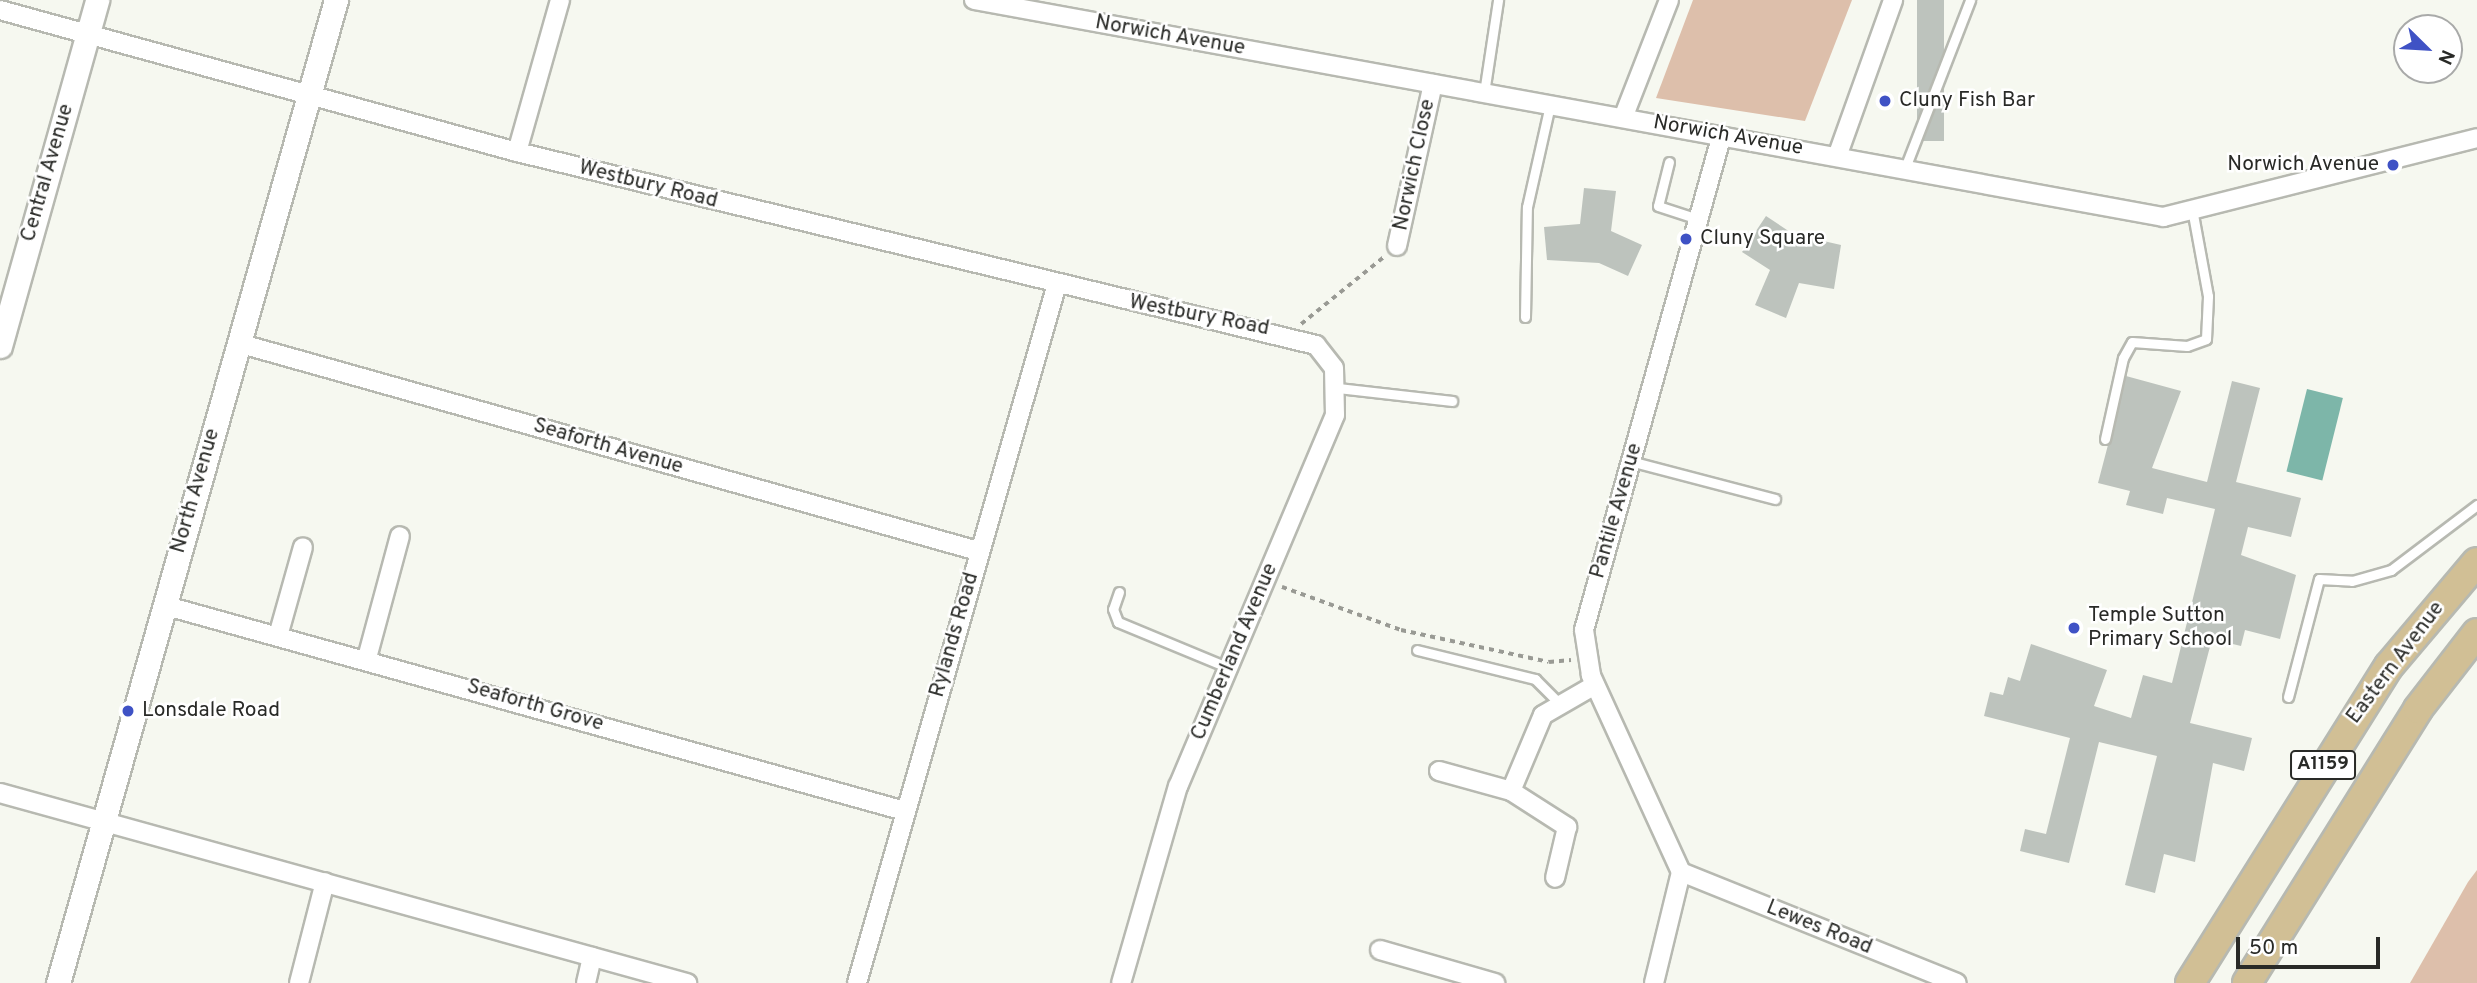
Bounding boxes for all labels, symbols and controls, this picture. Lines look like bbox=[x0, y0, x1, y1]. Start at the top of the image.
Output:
street label: Norwich Avenue bbox=[1093, 10, 1247, 62]
north arrow bbox=[2393, 14, 2463, 84]
text: N bbox=[2432, 46, 2459, 68]
place label: Cluny Fish Bar bbox=[1899, 88, 2035, 114]
marker: Cluny Fish Bar bbox=[1877, 93, 1893, 109]
street label: Norwich Close bbox=[1389, 97, 1441, 233]
street label: Central Avenue bbox=[16, 101, 80, 245]
street label: Norwich Avenue bbox=[1651, 110, 1805, 162]
place label: Norwich Avenue bbox=[2226, 152, 2379, 178]
street label: Westbury Road bbox=[576, 156, 720, 214]
marker: Norwich Avenue bbox=[2385, 157, 2401, 173]
place label: Cluny Square bbox=[1700, 226, 1825, 252]
marker: Cluny Square bbox=[1678, 231, 1694, 247]
street label: Westbury Road bbox=[1127, 290, 1271, 342]
street label: Seaforth Avenue bbox=[530, 413, 686, 481]
street label: North Avenue bbox=[166, 425, 226, 557]
street label: Pantile Avenue bbox=[1586, 440, 1648, 582]
street label: Cumberland Avenue bbox=[1186, 559, 1284, 745]
street label: Rylands Road bbox=[925, 570, 985, 700]
street label: Eastern Avenue bbox=[2342, 597, 2450, 729]
place label: Temple Sutton Primary School bbox=[2088, 603, 2232, 653]
marker: Temple Sutton Primary School bbox=[2066, 620, 2082, 636]
street label: Seaforth Grove bbox=[464, 674, 606, 738]
place label: Lonsdale Road bbox=[142, 698, 280, 724]
marker: Lonsdale Road bbox=[120, 703, 136, 719]
road number: A1159 bbox=[2290, 750, 2356, 780]
street label: Lewes Road bbox=[1762, 895, 1876, 961]
scale bar bbox=[2239, 923, 2382, 967]
text: 50 m bbox=[2249, 935, 2298, 962]

